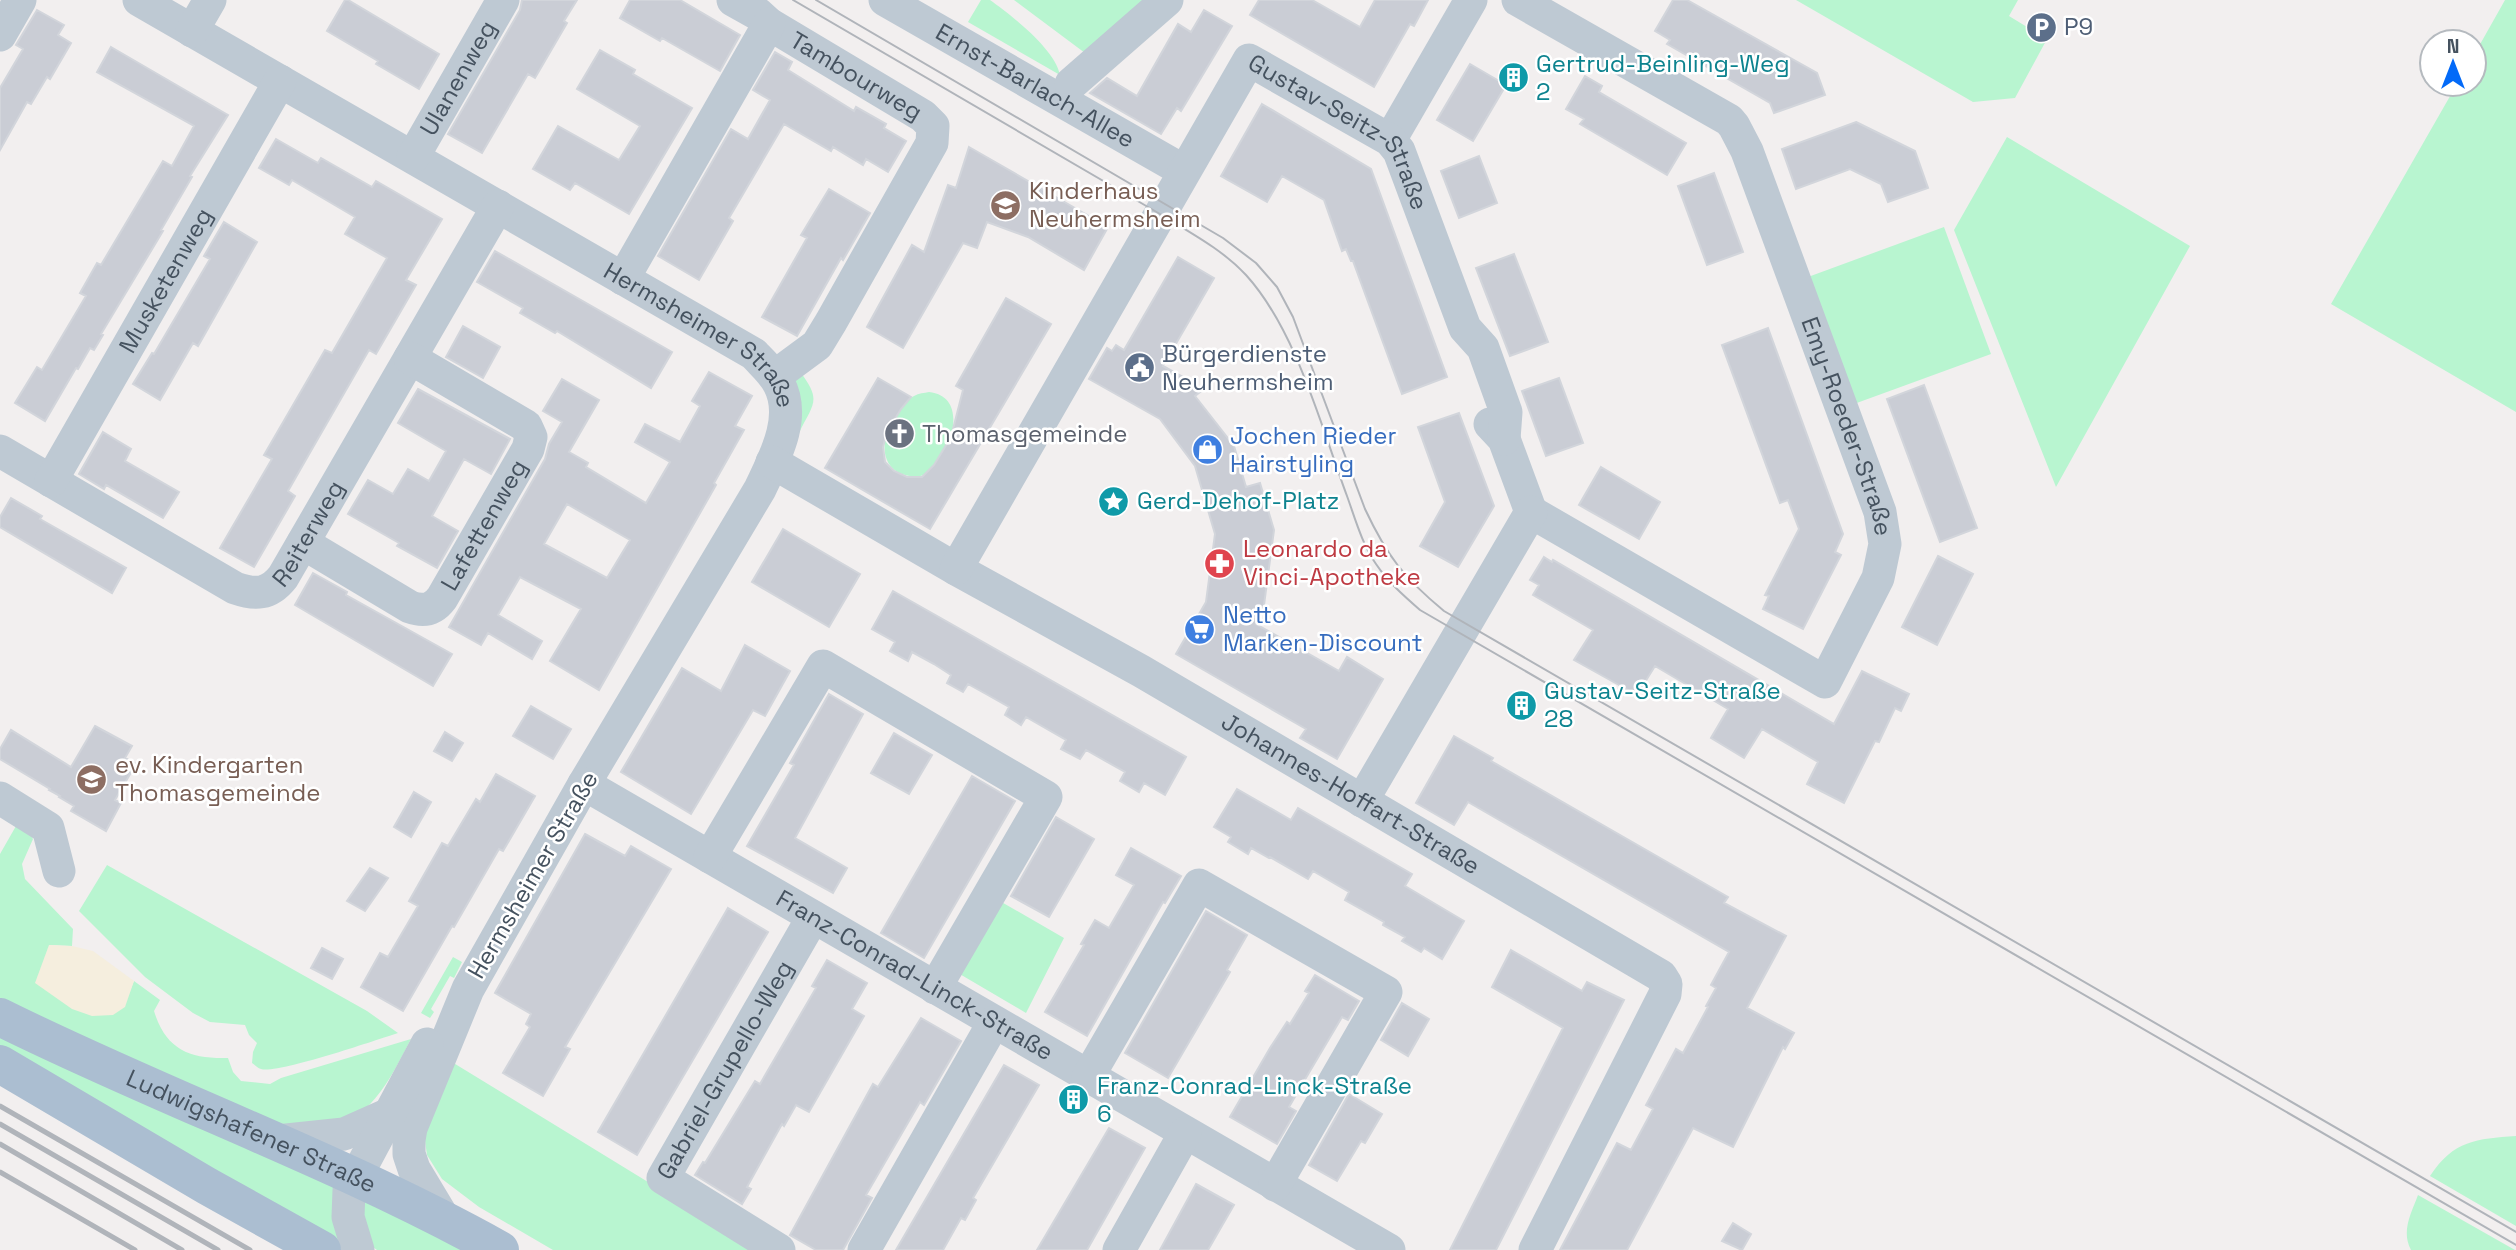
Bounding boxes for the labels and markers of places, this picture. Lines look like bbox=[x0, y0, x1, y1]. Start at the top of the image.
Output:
parking icon: P9 bbox=[2024, 10, 2058, 44]
place label: P9 bbox=[2064, 11, 2093, 42]
place label: Gertrud-Beinling-Weg 2 bbox=[1536, 48, 1790, 107]
building icon: Gertrud-Beinling-Weg 2 bbox=[1496, 61, 1530, 95]
place label: Kinderhaus Neuhermsheim bbox=[1029, 175, 1201, 234]
school or university icon: Kinderhaus Neuhermsheim bbox=[989, 188, 1023, 222]
place label: Bürgerdienste Neuhermsheim bbox=[1162, 338, 1334, 397]
public building icon: Bürgerdienste Neuhermsheim bbox=[1122, 351, 1156, 385]
church icon: Thomasgemeinde bbox=[882, 417, 916, 451]
place label: Thomasgemeinde bbox=[922, 418, 1127, 449]
place label: Jochen Rieder Hairstyling bbox=[1230, 420, 1397, 479]
shop icon: Jochen Rieder Hairstyling bbox=[1190, 433, 1224, 467]
place icon: Gerd-Dehof-Platz bbox=[1097, 484, 1131, 518]
place label: Gerd-Dehof-Platz bbox=[1137, 485, 1339, 516]
place label: Leonardo da Vinci-Apotheke bbox=[1243, 533, 1421, 592]
pharmacy icon: Leonardo da Vinci-Apotheke bbox=[1203, 546, 1237, 580]
place label: Netto Marken-Discount bbox=[1223, 599, 1422, 658]
supermarket icon: Netto Marken-Discount bbox=[1183, 612, 1217, 646]
place label: Gustav-Seitz-Straße 28 bbox=[1544, 675, 1781, 734]
building icon: Gustav-Seitz-Straße 28 bbox=[1504, 688, 1538, 722]
place label: ev. Kindergarten Thomasgemeinde bbox=[115, 749, 320, 808]
school or university icon: ev. Kindergarten Thomasgemeinde bbox=[75, 762, 109, 796]
place label: Franz-Conrad-Linck-Straße 6 bbox=[1097, 1070, 1412, 1129]
building icon: Franz-Conrad-Linck-Straße 6 bbox=[1057, 1083, 1091, 1117]

